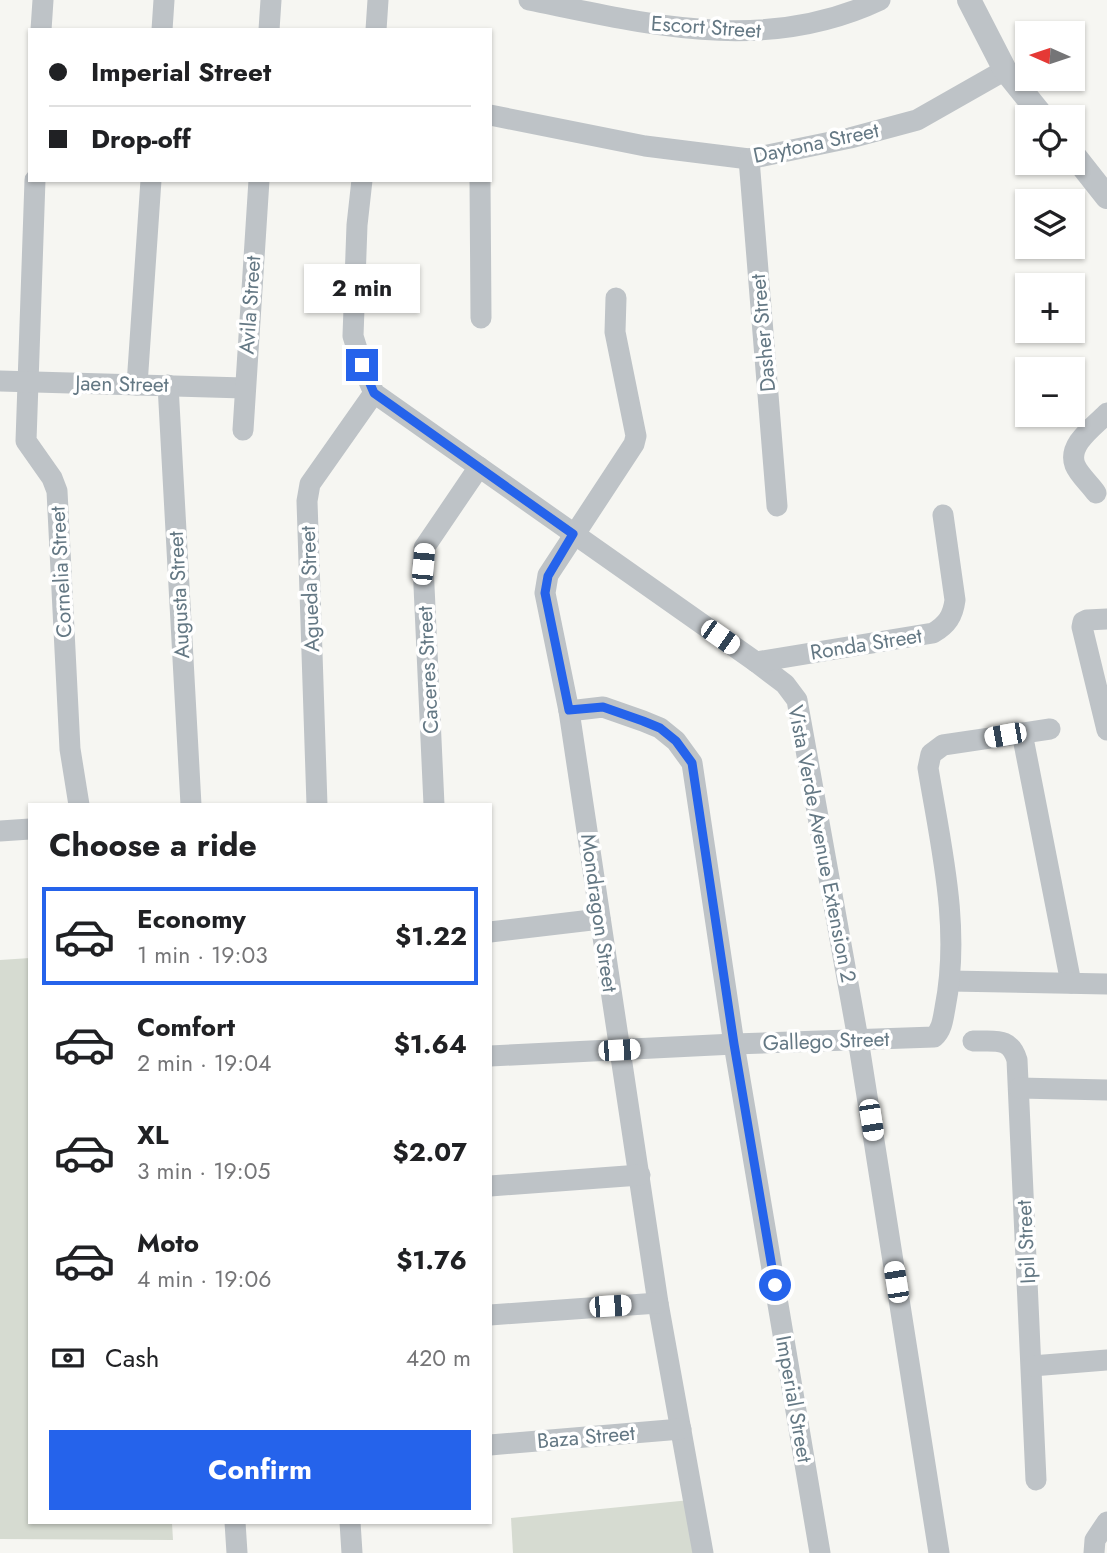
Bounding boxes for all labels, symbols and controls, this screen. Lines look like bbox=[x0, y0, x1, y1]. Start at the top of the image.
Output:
street label: Escort Street bbox=[650, 8, 762, 46]
north arrow bbox=[1015, 21, 1085, 91]
map controls bbox=[1015, 21, 1085, 427]
text: Imperial Street bbox=[91, 53, 271, 91]
button: locate bbox=[1015, 105, 1085, 175]
street label: Daytona Street bbox=[750, 115, 882, 171]
text: Drop-off bbox=[91, 120, 191, 158]
button: layers bbox=[1015, 189, 1085, 259]
street label: Avila Street bbox=[232, 255, 268, 355]
callout: 2 min bbox=[304, 264, 420, 312]
text: 2 min bbox=[332, 271, 392, 305]
street label: Dasher Street bbox=[743, 273, 783, 393]
button: + bbox=[1015, 273, 1085, 343]
route end bbox=[346, 349, 378, 381]
button: − bbox=[1015, 357, 1085, 427]
street label: Jaen Street bbox=[72, 368, 169, 400]
street label: Cornelia Street bbox=[43, 505, 79, 639]
street label: Agueda Street bbox=[293, 525, 327, 653]
street label: Augusta Street bbox=[161, 531, 197, 659]
car bbox=[411, 542, 436, 586]
street label: Caceres Street bbox=[410, 605, 446, 735]
car bbox=[697, 616, 744, 658]
street label: Ronda Street bbox=[808, 620, 924, 668]
street label: Vista Verde Avenue Extension 2 bbox=[780, 703, 864, 985]
car bbox=[983, 721, 1028, 749]
text: Choose a ride bbox=[49, 822, 257, 868]
street label: Mondragon Street bbox=[573, 832, 625, 994]
text: Economy bbox=[137, 900, 246, 938]
icon: car bbox=[53, 905, 116, 968]
text: $1.22 bbox=[395, 917, 467, 955]
text: 1 min · 19:03 bbox=[137, 938, 268, 972]
text: Comfort bbox=[137, 1008, 235, 1046]
icon: car bbox=[53, 1013, 116, 1076]
street label: Gallego Street bbox=[762, 1024, 890, 1058]
text: $1.64 bbox=[394, 1025, 467, 1063]
car bbox=[598, 1038, 641, 1062]
text: 2 min · 19:04 bbox=[137, 1046, 271, 1080]
car bbox=[858, 1098, 885, 1142]
text: XL bbox=[137, 1116, 169, 1154]
icon: car bbox=[53, 1121, 116, 1184]
text: $2.07 bbox=[393, 1133, 467, 1171]
text: 3 min · 19:05 bbox=[137, 1154, 270, 1188]
street label: Ipil Street bbox=[1009, 1199, 1043, 1285]
text: Moto bbox=[137, 1224, 199, 1262]
icon: car bbox=[53, 1229, 116, 1292]
text: $1.76 bbox=[396, 1241, 467, 1279]
car bbox=[883, 1260, 910, 1304]
text: 4 min · 19:06 bbox=[137, 1262, 272, 1296]
route start bbox=[759, 1269, 791, 1301]
car bbox=[589, 1294, 632, 1318]
street label: Imperial Street bbox=[768, 1333, 820, 1465]
icon: cash bbox=[49, 1339, 87, 1377]
text: Cash bbox=[105, 1339, 159, 1377]
text: 420 m bbox=[406, 1341, 471, 1375]
street label: Baza Street bbox=[536, 1418, 636, 1456]
button: Confirm bbox=[49, 1430, 471, 1510]

